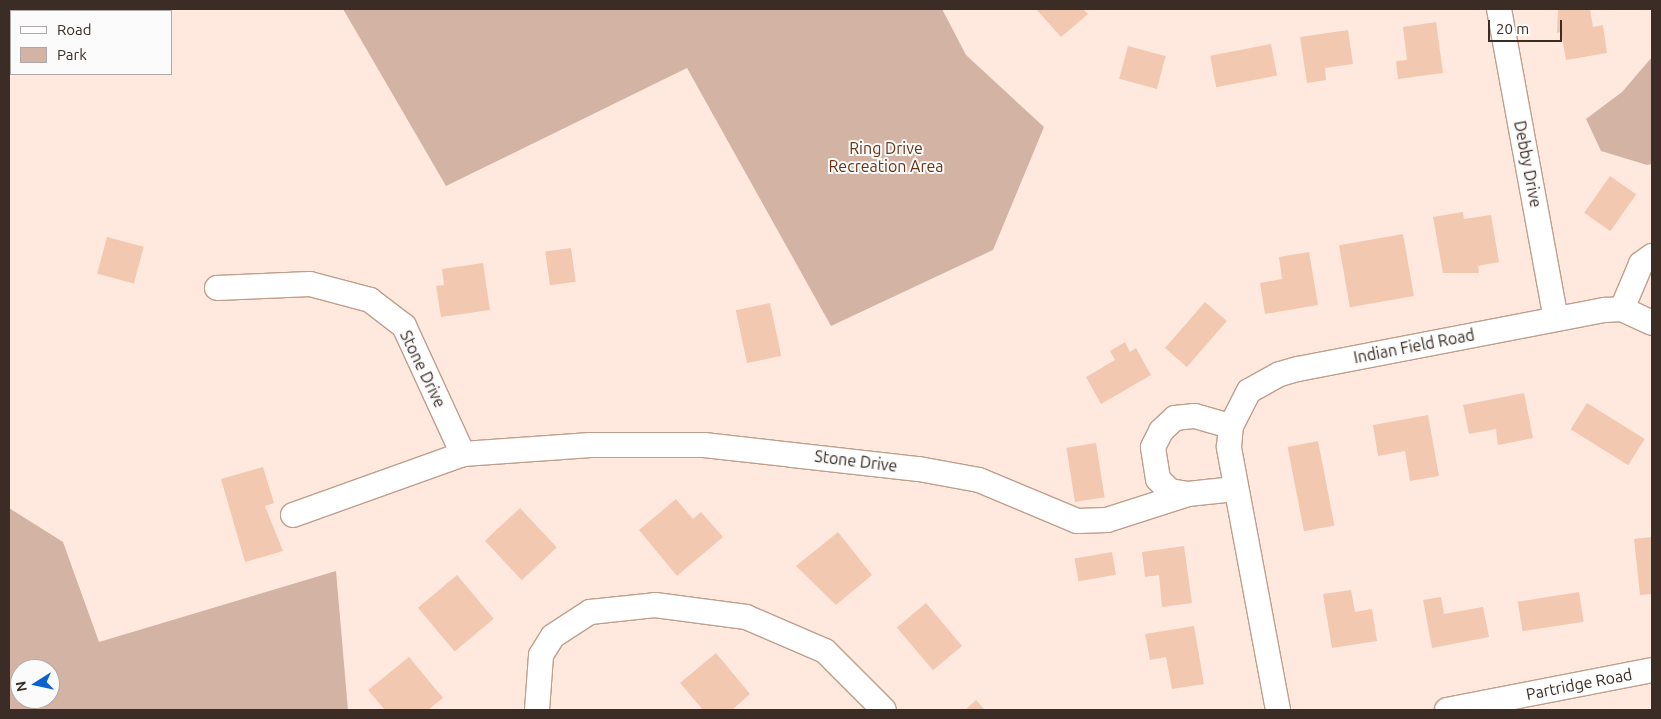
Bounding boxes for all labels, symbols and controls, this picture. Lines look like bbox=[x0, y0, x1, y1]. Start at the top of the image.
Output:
legend bbox=[10, 10, 172, 75]
scale bar bbox=[1491, 10, 1565, 42]
text: 20 m bbox=[1496, 20, 1529, 37]
text: Road bbox=[57, 21, 92, 38]
text: Park bbox=[57, 46, 87, 63]
street label: Debby Drive bbox=[1510, 119, 1546, 209]
park label: Ring Drive Recreation Area bbox=[828, 138, 944, 176]
street label: Indian Field Road bbox=[1352, 325, 1476, 367]
street label: Stone Drive bbox=[396, 327, 450, 411]
street label: Stone Drive bbox=[813, 446, 899, 476]
north arrow bbox=[10, 659, 60, 709]
street label: Partridge Road bbox=[1524, 664, 1634, 704]
text: N bbox=[12, 680, 30, 693]

